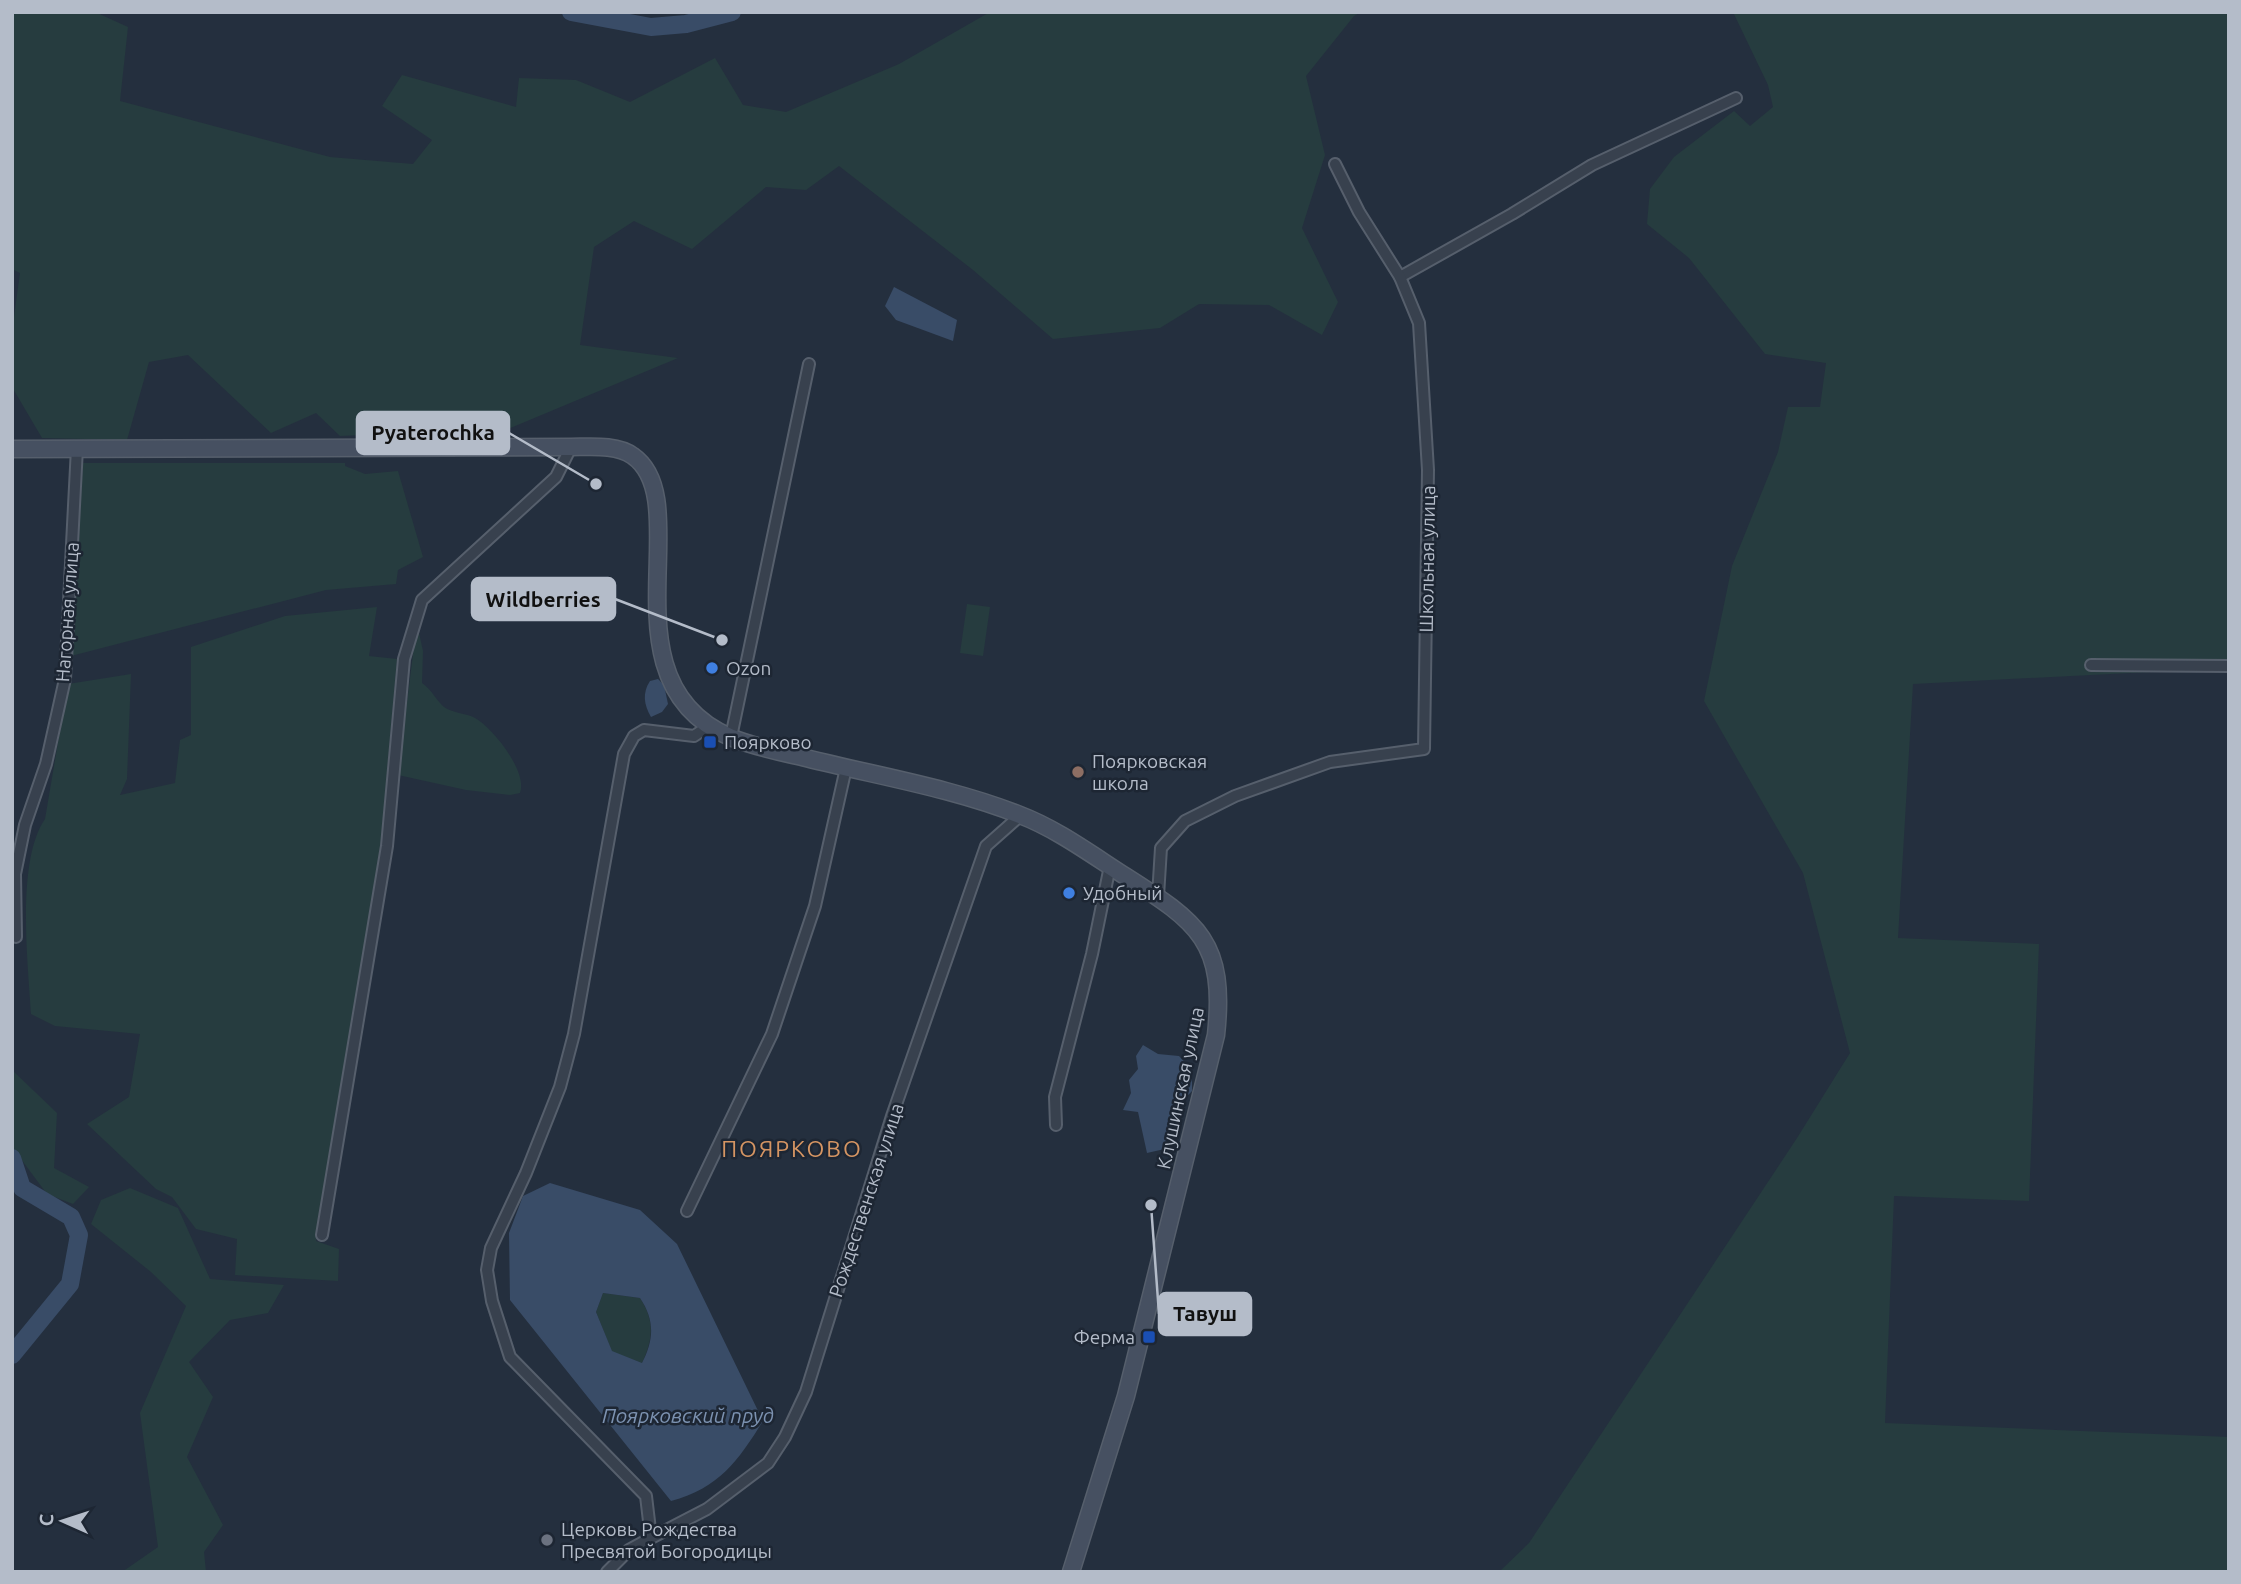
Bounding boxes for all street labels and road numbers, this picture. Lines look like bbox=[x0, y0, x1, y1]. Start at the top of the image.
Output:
street label: Школьная улица bbox=[1415, 485, 1439, 633]
street label: Нагорная улица bbox=[51, 541, 83, 683]
street label: Клушинская улица bbox=[1152, 1005, 1208, 1171]
street label: Рождественская улица bbox=[824, 1100, 908, 1300]

